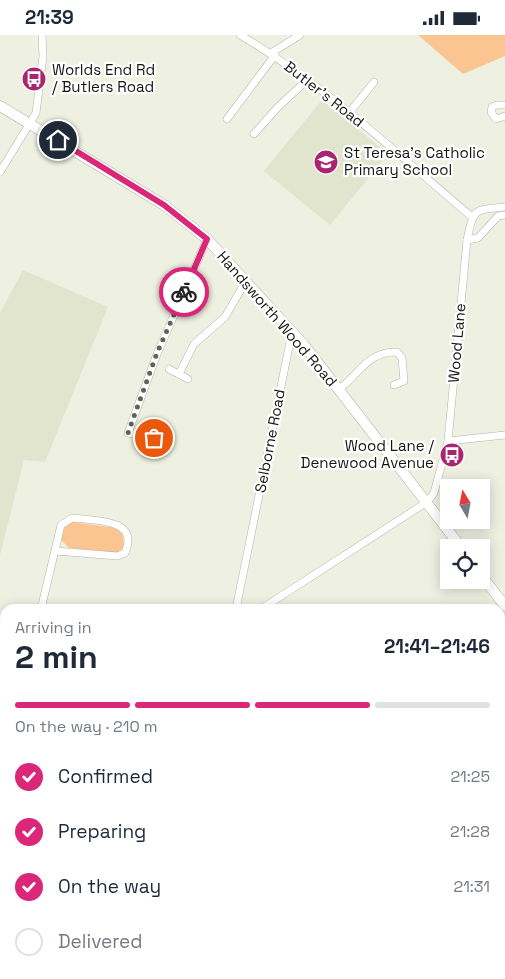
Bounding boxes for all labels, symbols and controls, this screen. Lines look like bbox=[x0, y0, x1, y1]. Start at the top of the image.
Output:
text: 21:39 bbox=[25, 5, 74, 30]
street label: Butler's Road bbox=[280, 56, 368, 131]
place label: Worlds End Rd / Butlers Road bbox=[52, 60, 155, 96]
bus stop icon: Worlds End Rd / Butlers Road bbox=[21, 66, 47, 92]
pin bbox=[37, 119, 79, 161]
icon: home bbox=[44, 126, 72, 154]
place label: St Teresa's Catholic Primary School bbox=[344, 143, 485, 179]
school or university icon: St Teresa's Catholic Primary School bbox=[313, 149, 339, 175]
street label: Handsworth Wood Road bbox=[213, 247, 341, 390]
courier bbox=[159, 267, 209, 317]
icon: bike bbox=[170, 278, 198, 306]
street label: Wood Lane bbox=[444, 302, 469, 384]
street label: Selborne Road bbox=[250, 388, 289, 494]
pin bbox=[133, 417, 175, 459]
icon: bag bbox=[140, 424, 168, 452]
place label: Wood Lane / Denewood Avenue bbox=[301, 436, 434, 472]
bus stop icon: Wood Lane / Denewood Avenue bbox=[439, 442, 465, 468]
north arrow bbox=[440, 479, 490, 529]
map controls bbox=[440, 479, 490, 589]
button: locate bbox=[440, 539, 490, 589]
text: Arriving in bbox=[15, 617, 92, 638]
text: 21:41–21:46 bbox=[384, 634, 490, 659]
text: 2 min bbox=[15, 637, 98, 677]
text: On the way · 210 m bbox=[15, 716, 158, 737]
icon: check bbox=[15, 763, 43, 791]
text: Confirmed bbox=[58, 764, 153, 789]
text: 21:25 bbox=[450, 766, 490, 787]
icon: check bbox=[15, 818, 43, 846]
text: Preparing bbox=[58, 819, 146, 844]
text: 21:28 bbox=[450, 821, 490, 842]
icon: check bbox=[15, 873, 43, 901]
text: On the way bbox=[58, 874, 161, 899]
text: 21:31 bbox=[453, 876, 490, 897]
text: Delivered bbox=[58, 929, 143, 954]

